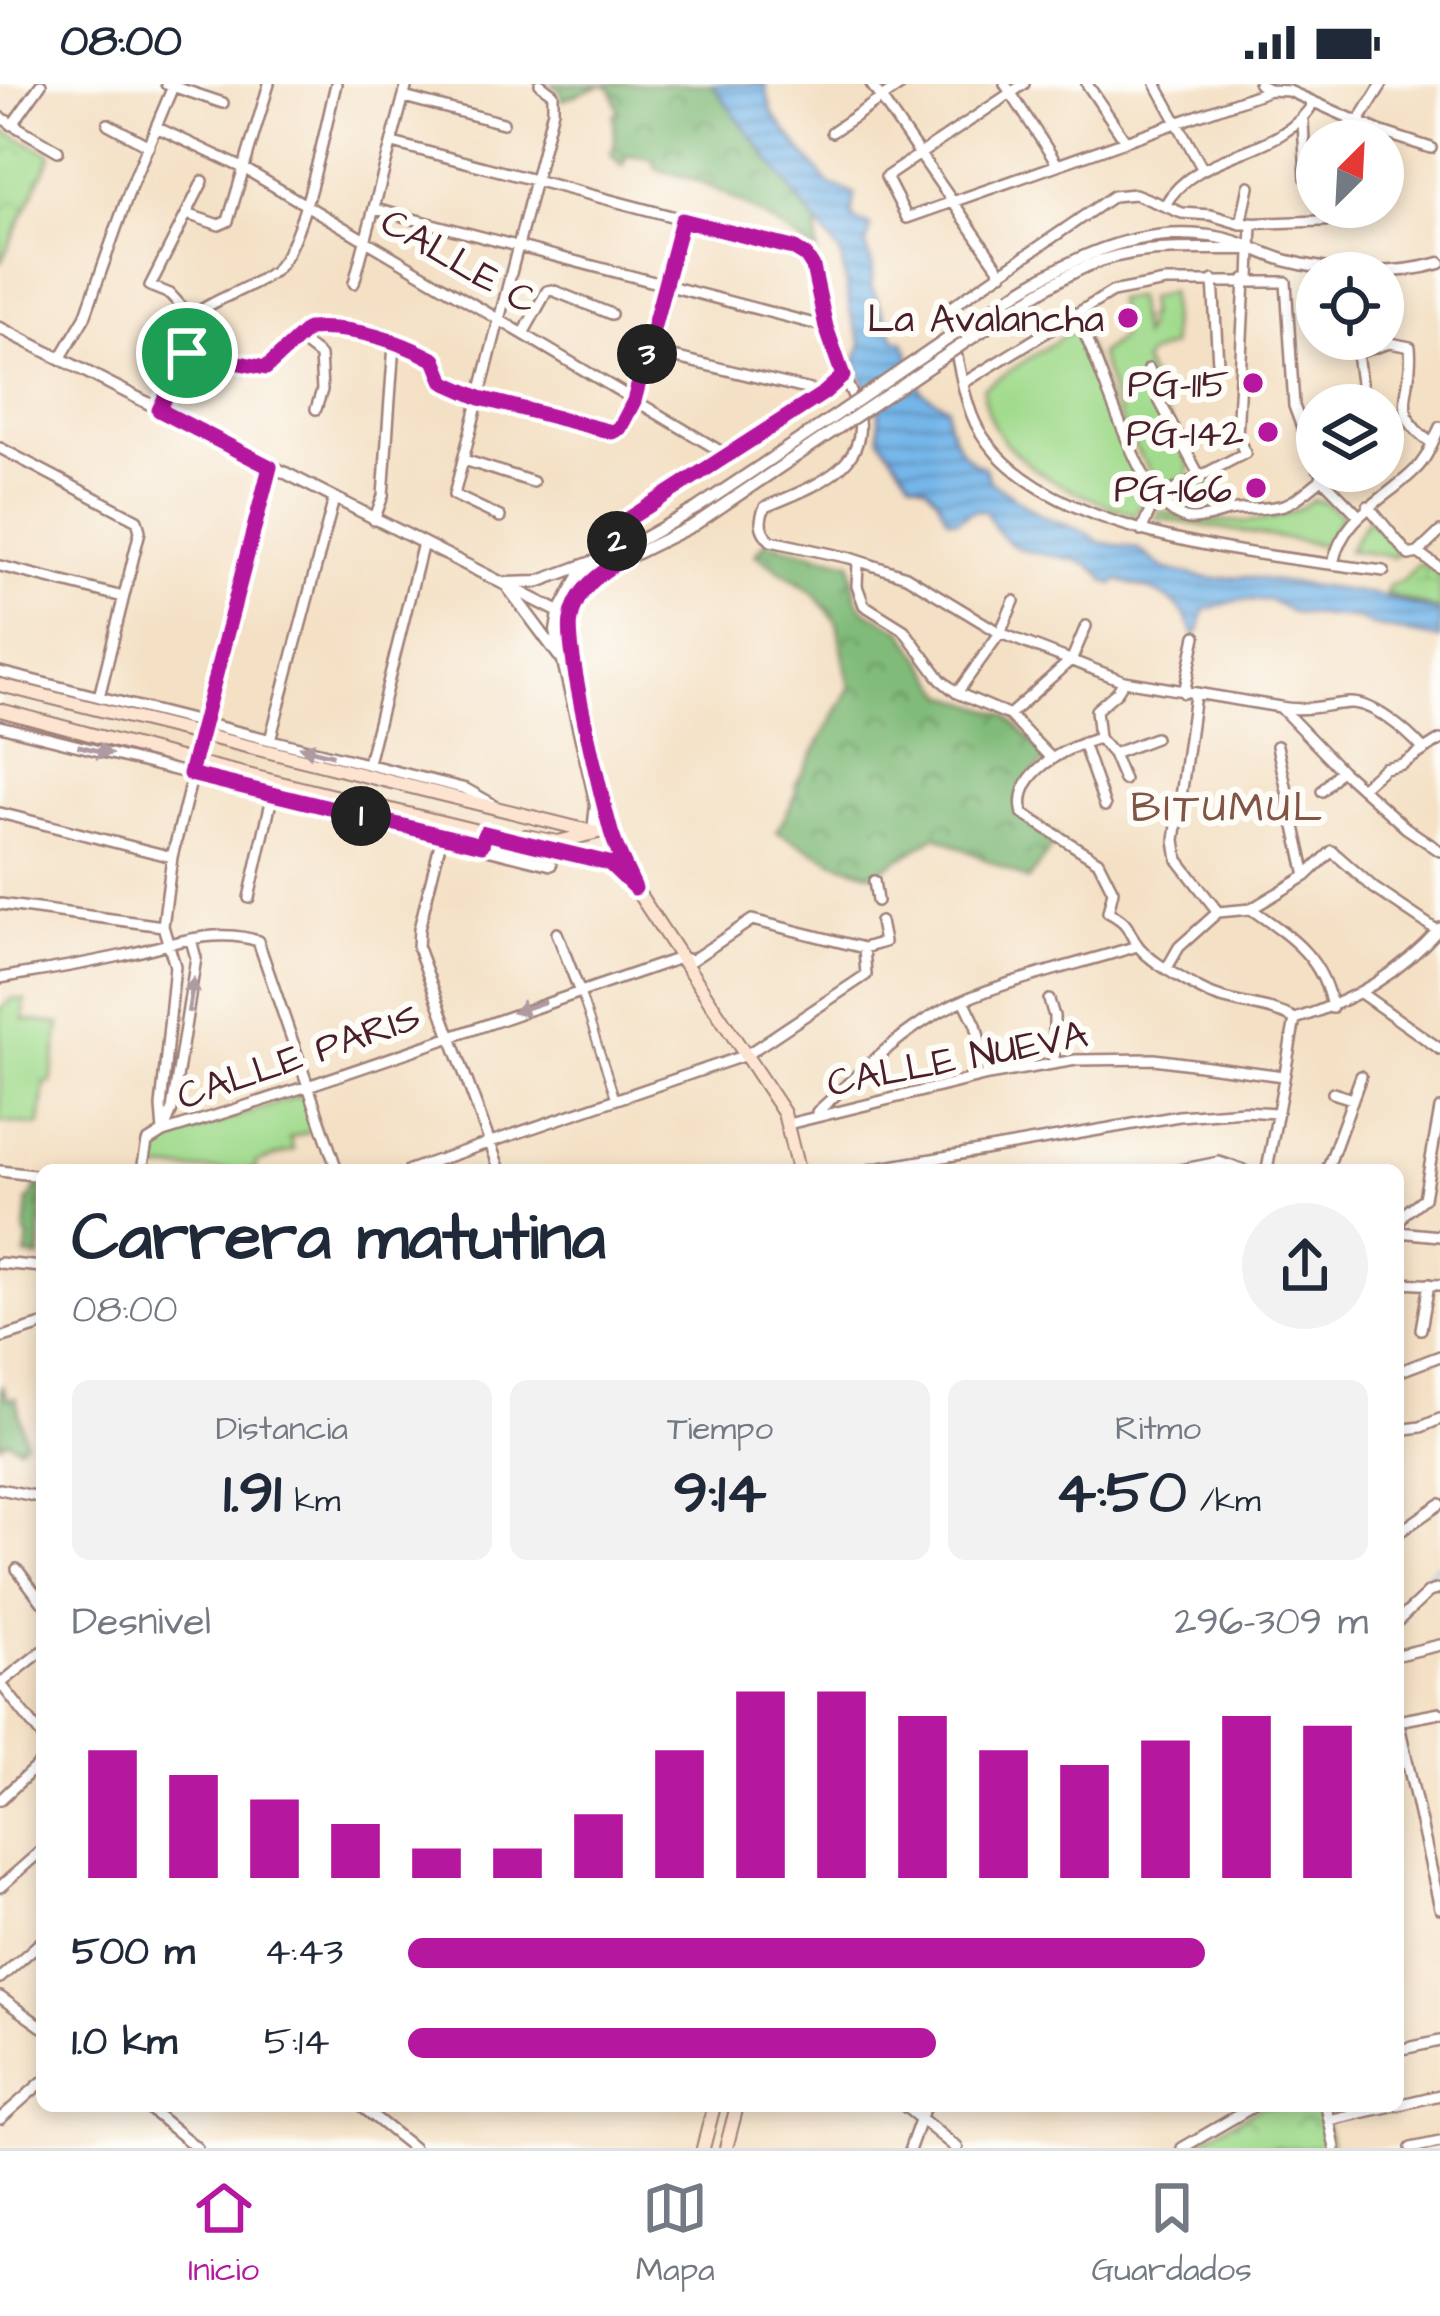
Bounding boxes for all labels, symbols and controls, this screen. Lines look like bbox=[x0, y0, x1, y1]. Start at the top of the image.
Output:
text: 08:00 bbox=[60, 11, 182, 73]
north arrow bbox=[1296, 120, 1404, 228]
map controls bbox=[1296, 120, 1404, 492]
street label: CALLE C bbox=[370, 196, 547, 329]
button: locate bbox=[1296, 252, 1404, 360]
place label: La Avalancha bbox=[867, 294, 1104, 348]
pin bbox=[136, 302, 238, 404]
marker: La Avalancha bbox=[1115, 305, 1141, 331]
icon: arrive bbox=[154, 320, 220, 386]
pin: 3 bbox=[617, 324, 677, 384]
text: 3 bbox=[639, 331, 655, 377]
place label: PG-115 bbox=[1127, 359, 1229, 413]
marker: PG-115 bbox=[1240, 370, 1266, 396]
button: layers bbox=[1296, 384, 1404, 492]
place label: PG-142 bbox=[1126, 408, 1244, 462]
marker: PG-142 bbox=[1255, 419, 1281, 445]
place label: PG-166 bbox=[1114, 464, 1232, 518]
marker: PG-166 bbox=[1243, 475, 1269, 501]
pin: 2 bbox=[587, 511, 647, 571]
text: 2 bbox=[608, 518, 626, 564]
one-way arrow bbox=[77, 741, 114, 760]
one-way arrow bbox=[297, 741, 334, 760]
district label: BITUMUL bbox=[1131, 780, 1325, 838]
pin: 1 bbox=[331, 786, 391, 846]
text: 1 bbox=[359, 793, 363, 839]
one-way arrow bbox=[182, 975, 200, 1013]
street label: CALLE PARIS bbox=[170, 991, 428, 1125]
one-way arrow bbox=[510, 999, 547, 1018]
street label: CALLE NUEVA bbox=[823, 1008, 1092, 1112]
text: Carrera matutina bbox=[72, 1193, 606, 1285]
button: share bbox=[1242, 1203, 1368, 1329]
text: 08:00 bbox=[72, 1284, 178, 1338]
text: Distancia bbox=[216, 1406, 348, 1452]
text: Tiempo bbox=[667, 1406, 773, 1452]
text: Ritmo bbox=[1115, 1406, 1201, 1452]
text: 1.91 bbox=[223, 1452, 281, 1535]
text: 9:14 bbox=[674, 1452, 766, 1535]
text: 4:50 bbox=[1055, 1452, 1187, 1535]
text: km bbox=[281, 1478, 341, 1524]
text: /km bbox=[1187, 1478, 1261, 1524]
text: Desnivel bbox=[72, 1596, 211, 1650]
text: 296–309 m bbox=[1174, 1596, 1368, 1650]
text: 500 m bbox=[72, 1926, 195, 1980]
text: 4:43 bbox=[264, 1926, 343, 1980]
text: 1.0 km bbox=[72, 2016, 177, 2070]
text: 5:14 bbox=[264, 2016, 330, 2070]
tab: Inicio bbox=[188, 2175, 259, 2293]
tab: Mapa bbox=[636, 2175, 715, 2293]
tab: Guardados bbox=[1091, 2175, 1252, 2293]

